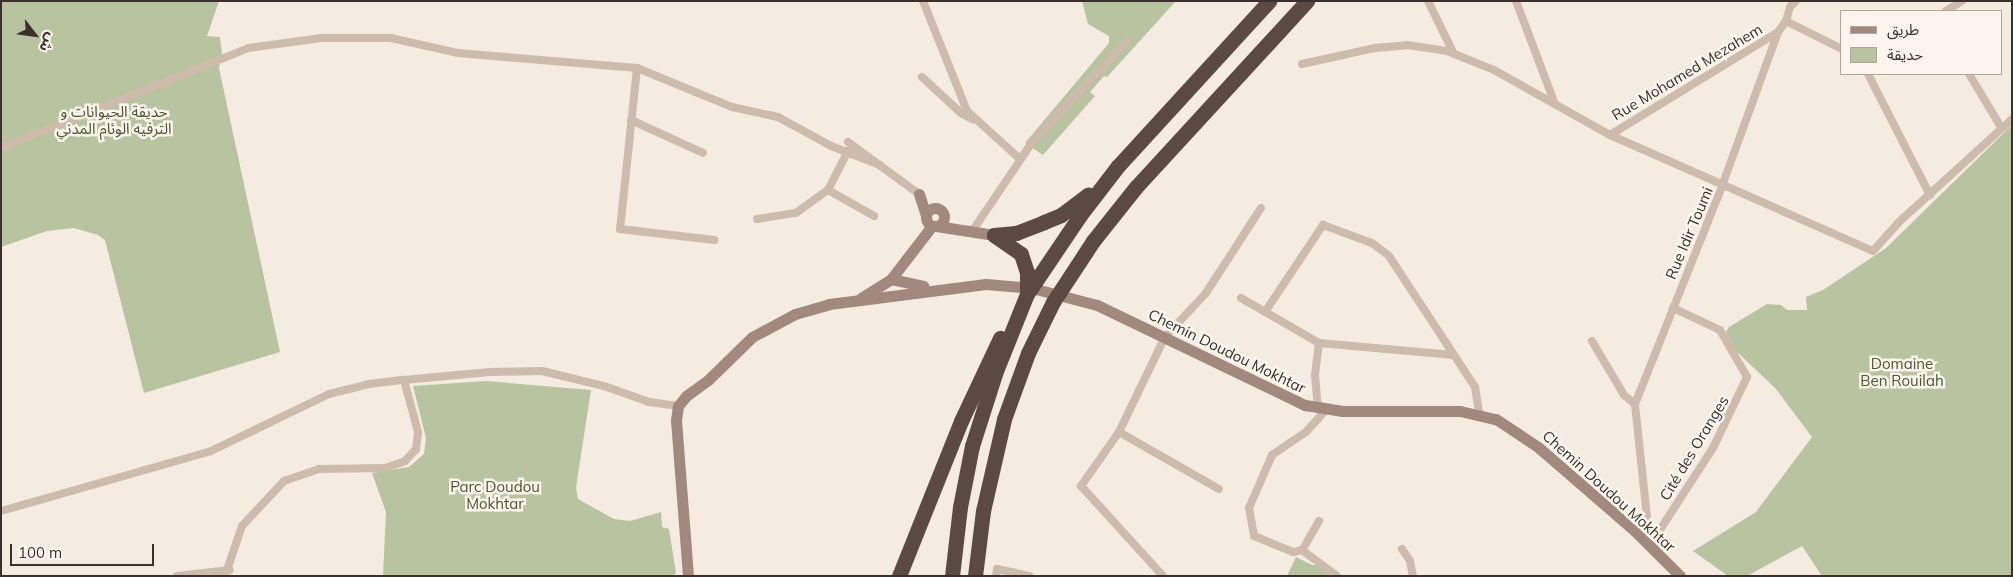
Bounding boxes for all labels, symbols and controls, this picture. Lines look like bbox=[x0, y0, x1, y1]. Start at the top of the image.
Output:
north arrow bbox=[10, 10, 60, 60]
legend bbox=[1840, 10, 2003, 75]
street label: Rue Mohamed Mezahem bbox=[1608, 20, 1766, 124]
text: طريق bbox=[1887, 20, 1919, 39]
text: ش bbox=[35, 30, 61, 55]
text: حديقة bbox=[1887, 45, 1923, 64]
park label: حديقة الحيوانات و الترفيه الوئام المدني bbox=[56, 102, 172, 137]
street label: Rue Idir Toumi bbox=[1661, 184, 1717, 282]
street label: Chemin Doudou Mokhtar bbox=[1145, 305, 1309, 397]
park label: Domaine Ben Rouilah bbox=[1860, 354, 1944, 389]
street label: Cité des Oranges bbox=[1656, 392, 1732, 504]
street label: Chemin Doudou Mokhtar bbox=[1539, 426, 1679, 556]
park label: Parc Doudou Mokhtar bbox=[450, 477, 540, 512]
scale bar bbox=[12, 534, 156, 566]
text: 100 m bbox=[18, 543, 62, 562]

